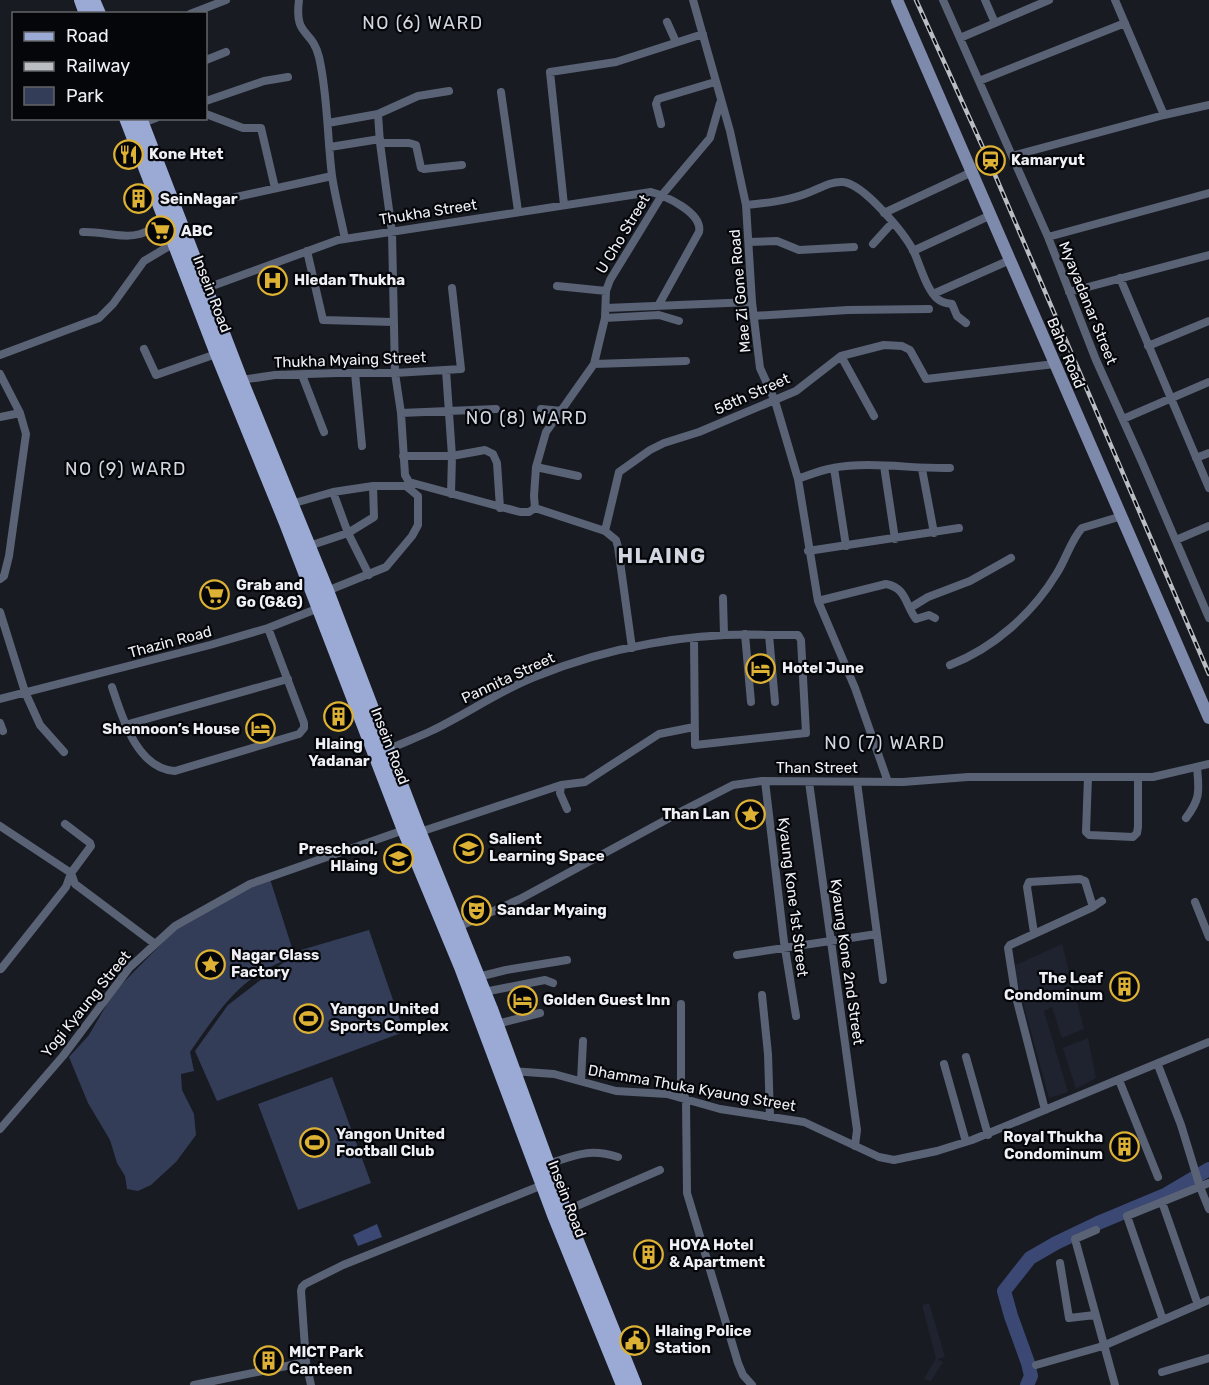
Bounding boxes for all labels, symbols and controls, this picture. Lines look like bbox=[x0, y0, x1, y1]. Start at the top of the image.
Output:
legend bbox=[12, 12, 207, 120]
district label: NO (6) WARD bbox=[362, 12, 484, 34]
text: Road bbox=[66, 25, 109, 47]
text: Railway bbox=[66, 55, 130, 77]
text: Park bbox=[66, 85, 104, 107]
restaurant icon: Kone Htet bbox=[112, 138, 144, 170]
station icon: Kamaryut bbox=[974, 144, 1006, 176]
place label: Kone Htet bbox=[149, 145, 224, 163]
place label: Kamaryut bbox=[1011, 151, 1085, 169]
building icon: SeinNagar bbox=[123, 183, 155, 215]
place label: SeinNagar bbox=[160, 190, 238, 208]
street label: U Cho Street bbox=[592, 191, 654, 277]
street label: Thukha Street bbox=[378, 195, 478, 229]
supermarket icon: ABC bbox=[144, 215, 176, 247]
place label: ABC bbox=[181, 222, 213, 240]
street label: Mae Zi Gone Road bbox=[726, 228, 754, 354]
street label: Myayadanar Street bbox=[1055, 239, 1121, 367]
street label: Insein Road bbox=[189, 253, 235, 335]
hospital icon: Hledan Thukha bbox=[257, 264, 289, 296]
place label: Hledan Thukha bbox=[294, 271, 405, 289]
street label: Baho Road bbox=[1043, 315, 1089, 391]
street label: Thukha Myaing Street bbox=[274, 348, 427, 372]
street label: 58th Street bbox=[712, 369, 793, 419]
district label: NO (8) WARD bbox=[466, 407, 588, 429]
district label: NO (9) WARD bbox=[65, 458, 187, 480]
district label: HLAING bbox=[617, 543, 707, 568]
place label: Grab and Go (G&G) bbox=[236, 576, 303, 611]
supermarket icon: Grab and Go (G&G) bbox=[199, 578, 231, 610]
street label: Thazin Road bbox=[126, 622, 214, 662]
street label: Pannita Street bbox=[459, 648, 558, 707]
hotel icon: Hotel June bbox=[745, 652, 777, 684]
place label: Hotel June bbox=[782, 659, 864, 677]
building icon: Hlaing Yadanar bbox=[323, 701, 355, 733]
street label: Insein Road bbox=[367, 705, 413, 787]
hotel icon: Shennoon’s House bbox=[245, 713, 277, 745]
place label: Shennoon’s House bbox=[102, 720, 240, 738]
district label: NO (7) WARD bbox=[824, 732, 946, 754]
place label: Hlaing Yadanar bbox=[308, 735, 370, 770]
street label: Than Street bbox=[776, 759, 858, 777]
place icon: Than Lan bbox=[735, 798, 767, 830]
place label: Than Lan bbox=[662, 805, 730, 823]
street label: Kyaung Kone 1st Street bbox=[774, 816, 812, 978]
place label: Salient Learning Space bbox=[489, 830, 605, 865]
school or university icon: Salient Learning Space bbox=[452, 832, 484, 864]
place label: Preschool, Hlaing bbox=[299, 840, 378, 875]
school or university icon: Preschool, Hlaing bbox=[383, 842, 415, 874]
street label: Kyaung Kone 2nd Street bbox=[826, 878, 868, 1046]
theatre icon: Sandar Myaing bbox=[460, 894, 492, 926]
place label: Sandar Myaing bbox=[497, 901, 607, 919]
place label: Nagar Glass Factory bbox=[231, 946, 319, 981]
street label: Yogi Kyaung Street bbox=[37, 947, 135, 1061]
place icon: Nagar Glass Factory bbox=[194, 948, 226, 980]
place label: The Leaf Condominum bbox=[1004, 969, 1103, 1004]
building icon: The Leaf Condominum bbox=[1108, 971, 1140, 1003]
hotel icon: Golden Guest Inn bbox=[506, 984, 538, 1016]
place label: Golden Guest Inn bbox=[543, 991, 670, 1009]
place label: Yangon United Sports Complex bbox=[330, 1000, 449, 1035]
sports icon: Yangon United Sports Complex bbox=[293, 1002, 325, 1034]
street label: Dhamma Thuka Kyaung Street bbox=[587, 1061, 797, 1115]
place label: Yangon United Football Club bbox=[336, 1125, 445, 1160]
sports icon: Yangon United Football Club bbox=[299, 1127, 331, 1159]
place label: Royal Thukha Condominum bbox=[1003, 1128, 1103, 1163]
building icon: Royal Thukha Condominum bbox=[1108, 1130, 1140, 1162]
street label: Insein Road bbox=[544, 1158, 590, 1240]
place label: HOYA Hotel & Apartment bbox=[669, 1236, 765, 1271]
building icon: HOYA Hotel & Apartment bbox=[632, 1238, 664, 1270]
place label: Hlaing Police Station bbox=[655, 1322, 752, 1357]
public building icon: Hlaing Police Station bbox=[618, 1324, 650, 1356]
place label: MICT Park Canteen bbox=[289, 1343, 364, 1378]
building icon: MICT Park Canteen bbox=[252, 1345, 284, 1377]

